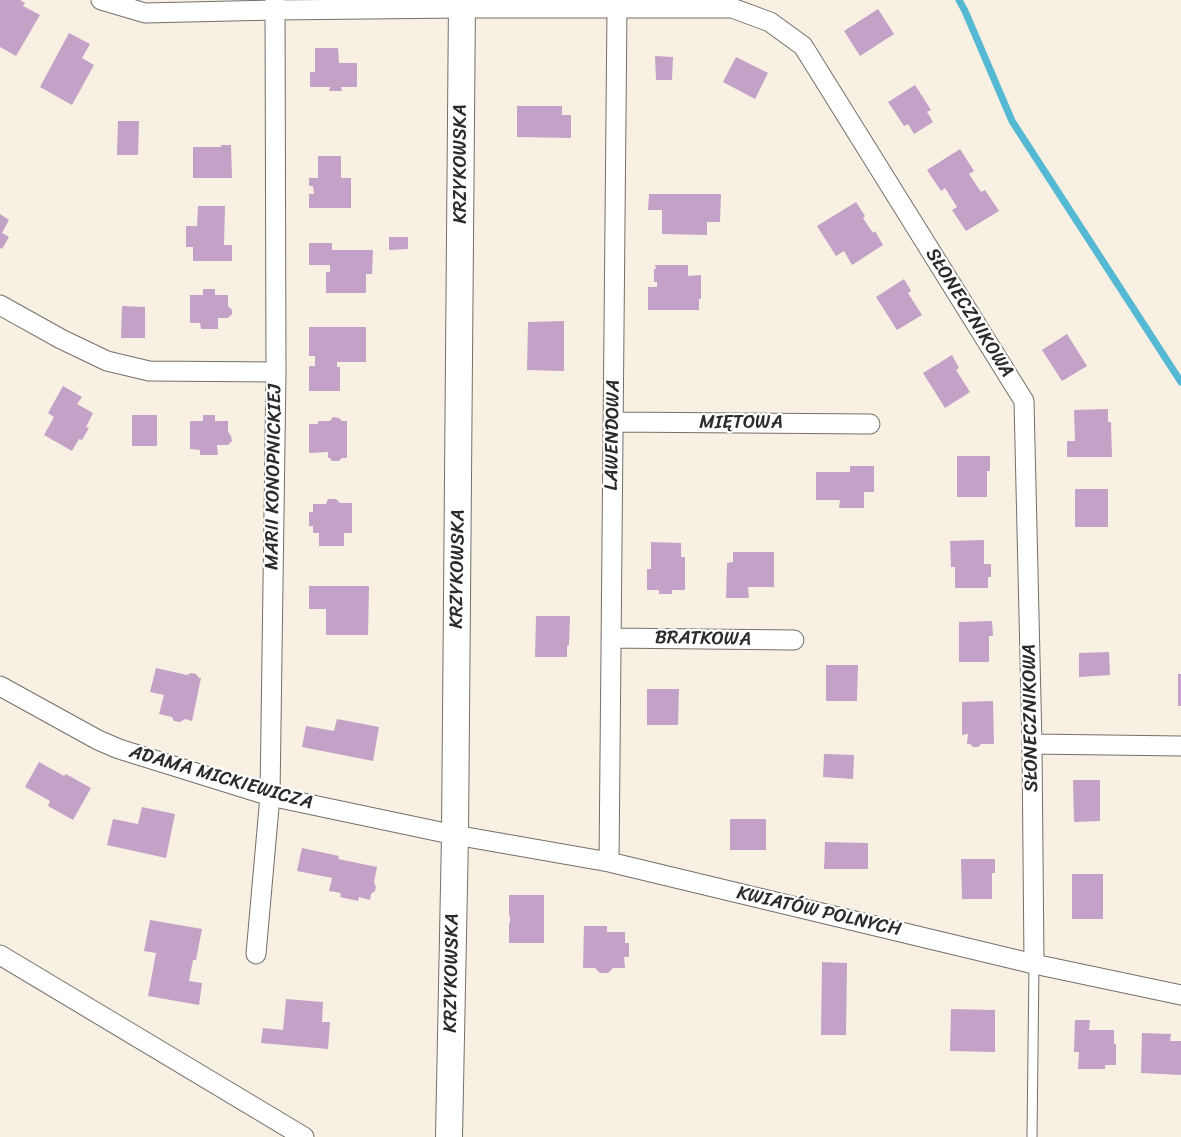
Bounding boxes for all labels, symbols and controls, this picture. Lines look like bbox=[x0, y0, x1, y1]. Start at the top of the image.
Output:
street label: KRZYKOWSKA bbox=[450, 104, 472, 224]
street label: SŁONECZNIKOWA bbox=[920, 244, 1018, 382]
street label: LAWENDOWA bbox=[601, 379, 625, 491]
street label: MARII KONOPNICKIEJ bbox=[261, 384, 287, 570]
street label: MIĘTOWA bbox=[699, 412, 783, 434]
street label: KRZYKOWSKA bbox=[446, 509, 470, 629]
street label: BRATKOWA bbox=[655, 627, 751, 651]
street label: SŁONECZNIKOWA bbox=[1018, 644, 1044, 792]
street label: ADAMA MICKIEWICZA bbox=[127, 741, 315, 815]
street label: KWIATÓW POLNYCH bbox=[735, 882, 903, 942]
street label: KRZYKOWSKA bbox=[440, 913, 464, 1033]

